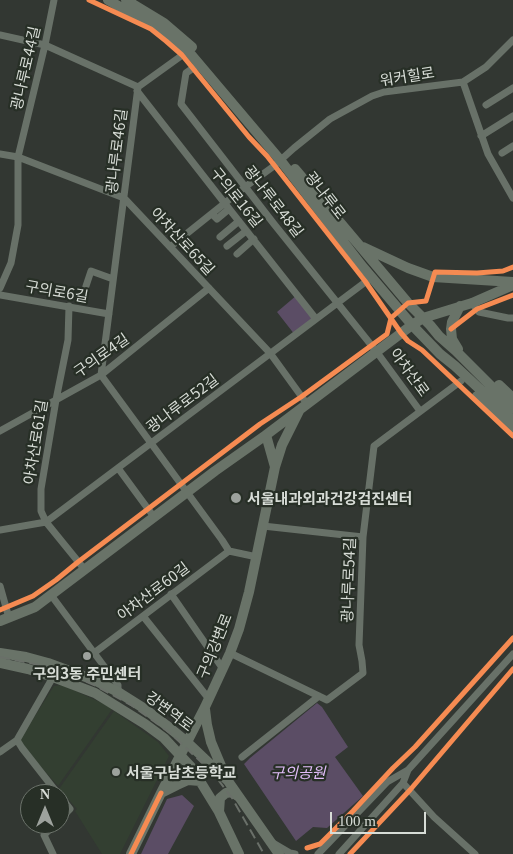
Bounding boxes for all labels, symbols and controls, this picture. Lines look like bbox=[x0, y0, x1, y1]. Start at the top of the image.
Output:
street label: 광나루로44길 bbox=[7, 24, 43, 112]
street label: 워커힐로 bbox=[378, 63, 436, 89]
street label: 광나루로46길 bbox=[102, 107, 130, 195]
street label: 광나루로48길 bbox=[241, 162, 307, 240]
street label: 구의로16길 bbox=[207, 163, 267, 231]
street label: 광나루로 bbox=[302, 168, 350, 222]
street label: 아차산로65길 bbox=[147, 204, 219, 278]
street label: 구의로6길 bbox=[24, 277, 90, 305]
street label: 구의로4길 bbox=[70, 329, 132, 381]
street label: 아차산로 bbox=[386, 344, 434, 400]
street label: 광나루로52길 bbox=[142, 370, 222, 436]
street label: 아차산로61길 bbox=[19, 398, 51, 486]
place label: 서울내과외과건강검진센터 bbox=[247, 489, 413, 507]
marker: 서울내과외과건강검진센터 bbox=[229, 491, 243, 505]
street label: 광나루로54길 bbox=[338, 537, 358, 623]
street label: 아차산로60길 bbox=[113, 558, 193, 624]
street label: 구의강변로 bbox=[193, 611, 235, 681]
marker: 구의3동 주민센터 bbox=[81, 650, 93, 662]
place label: 구의3동 주민센터 bbox=[33, 664, 141, 682]
street label: 강변역로 bbox=[143, 687, 197, 735]
place label: 서울구남초등학교 bbox=[126, 763, 236, 781]
park label: 구의공원 bbox=[270, 763, 326, 781]
marker: 서울구남초등학교 bbox=[110, 766, 122, 778]
north arrow bbox=[20, 784, 70, 834]
text: N bbox=[40, 787, 50, 802]
scale bar bbox=[333, 802, 429, 834]
text: 100 m bbox=[338, 813, 376, 829]

